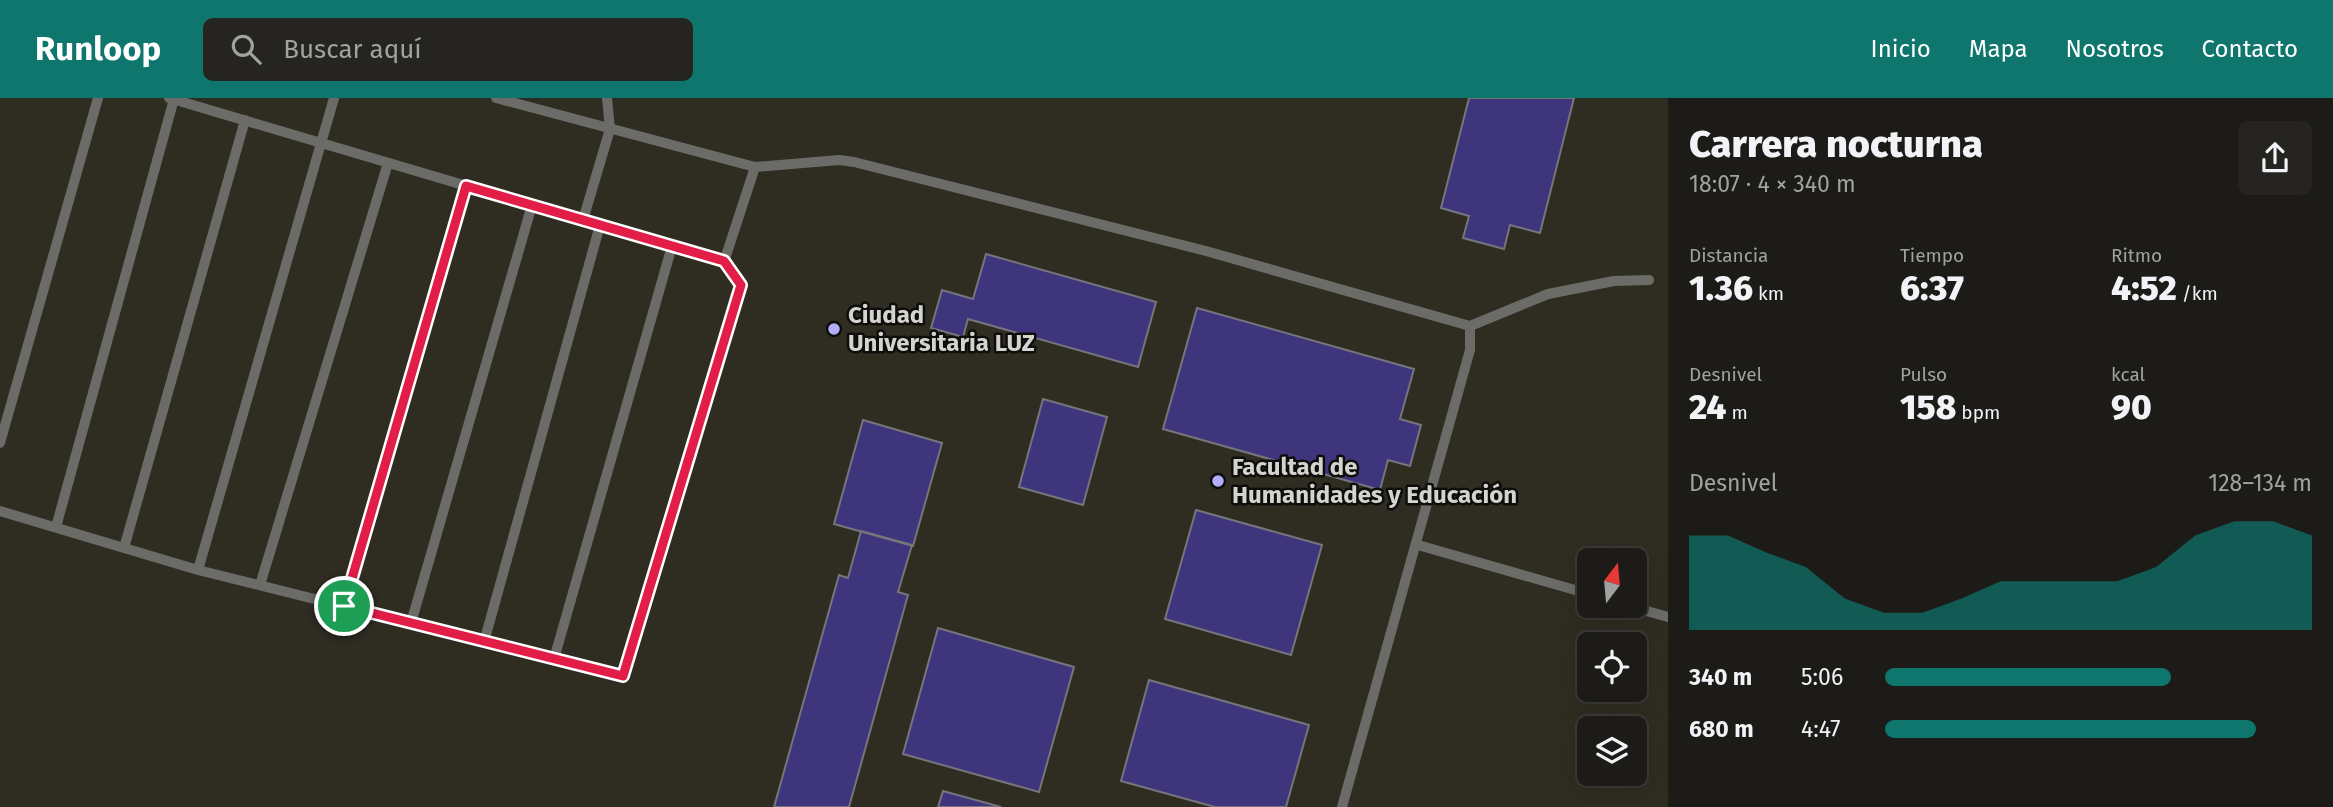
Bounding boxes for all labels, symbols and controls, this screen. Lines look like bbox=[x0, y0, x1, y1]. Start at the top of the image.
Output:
search box bbox=[203, 18, 693, 81]
text: Runloop bbox=[35, 29, 161, 69]
icon: search bbox=[227, 30, 265, 68]
text: Buscar aquí bbox=[283, 34, 422, 65]
text: Inicio bbox=[1871, 35, 1931, 63]
text: Mapa bbox=[1969, 35, 2028, 63]
text: Nosotros bbox=[2066, 35, 2164, 63]
text: Contacto bbox=[2202, 35, 2298, 63]
text: Carrera nocturna bbox=[1689, 121, 1983, 167]
button: share bbox=[2238, 121, 2312, 195]
text: 18:07 · 4 × 340 m bbox=[1689, 170, 1856, 198]
text: Distancia bbox=[1689, 244, 1768, 267]
text: Tiempo bbox=[1900, 244, 1964, 267]
text: Ritmo bbox=[2111, 244, 2162, 267]
text: 1.36 bbox=[1689, 267, 1753, 309]
text: 6:37 bbox=[1900, 267, 1964, 309]
text: 4:52 bbox=[2111, 267, 2177, 309]
text: km bbox=[1753, 282, 1784, 305]
text: /km bbox=[2177, 282, 2218, 305]
place label: Ciudad Universitaria LUZ bbox=[848, 301, 1035, 357]
marker: Ciudad Universitaria LUZ bbox=[826, 321, 842, 337]
text: Desnivel bbox=[1689, 363, 1762, 386]
text: Pulso bbox=[1900, 363, 1947, 386]
text: kcal bbox=[2111, 363, 2145, 386]
text: 24 bbox=[1689, 386, 1726, 428]
text: 158 bbox=[1900, 386, 1956, 428]
text: 90 bbox=[2111, 386, 2152, 428]
text: m bbox=[1726, 401, 1748, 424]
text: bpm bbox=[1956, 401, 2000, 424]
place label: Facultad de Humanidades y Educación bbox=[1232, 453, 1517, 509]
text: Desnivel bbox=[1689, 469, 1778, 497]
text: 128–134 m bbox=[2208, 469, 2312, 497]
marker: Facultad de Humanidades y Educación bbox=[1210, 473, 1226, 489]
north arrow bbox=[1577, 548, 1647, 618]
map controls bbox=[1577, 548, 1647, 786]
pin bbox=[314, 576, 374, 636]
icon: arrive bbox=[325, 587, 363, 625]
button: locate bbox=[1577, 632, 1647, 702]
text: 340 m bbox=[1689, 663, 1752, 691]
text: 5:06 bbox=[1801, 663, 1843, 691]
text: 680 m bbox=[1689, 715, 1754, 743]
text: 4:47 bbox=[1801, 715, 1841, 743]
button: layers bbox=[1577, 716, 1647, 786]

